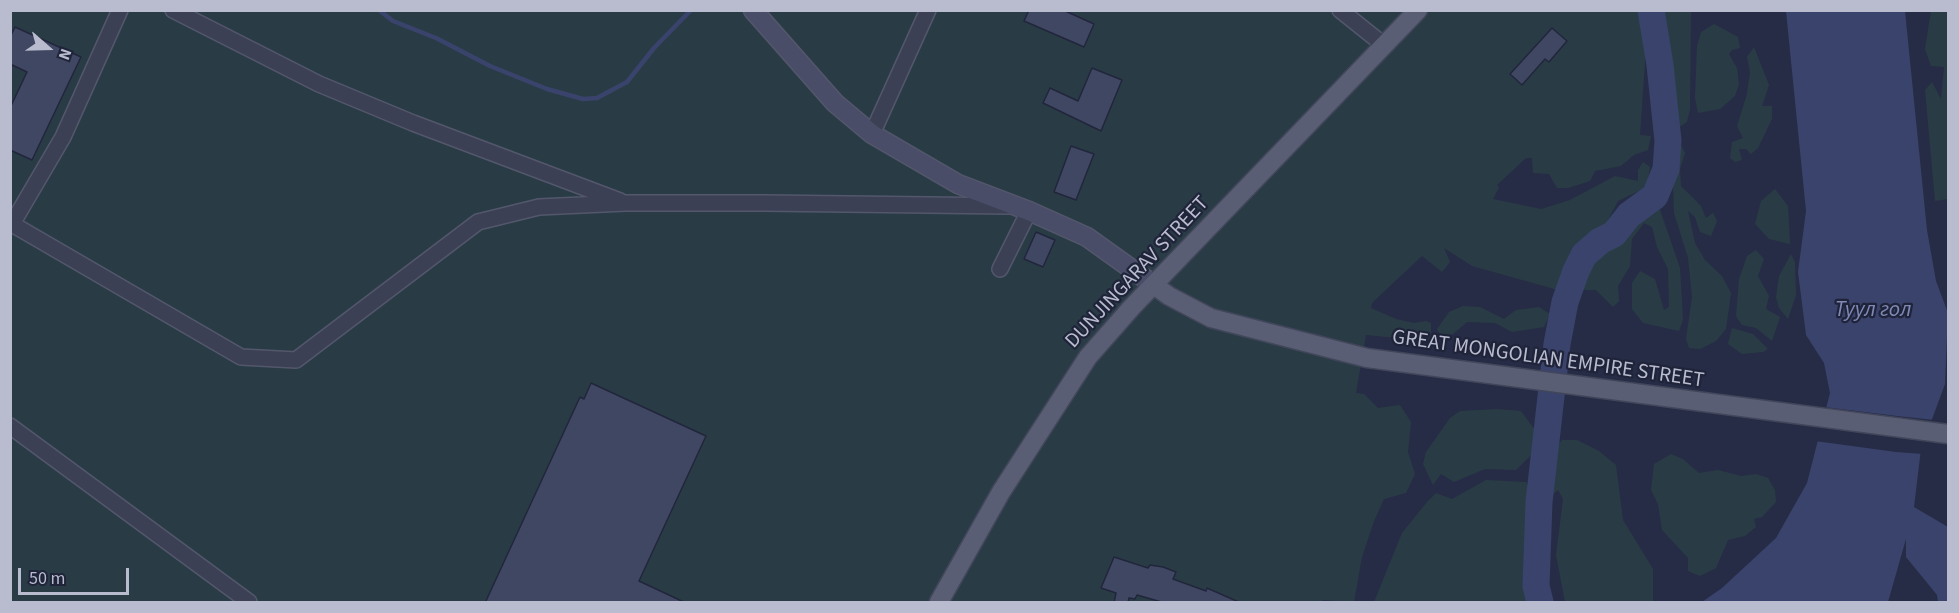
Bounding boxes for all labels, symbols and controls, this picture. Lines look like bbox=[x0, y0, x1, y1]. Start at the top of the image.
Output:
north arrow bbox=[18, 18, 78, 78]
text: N bbox=[53, 45, 77, 63]
street label: DUNJINGARAV STREET bbox=[1061, 192, 1215, 354]
water label: Туул гол bbox=[1834, 298, 1912, 324]
street label: GREAT MONGOLIAN EMPIRE STREET bbox=[1390, 326, 1706, 394]
scale bar bbox=[21, 556, 132, 594]
text: 50 m bbox=[29, 566, 65, 591]

